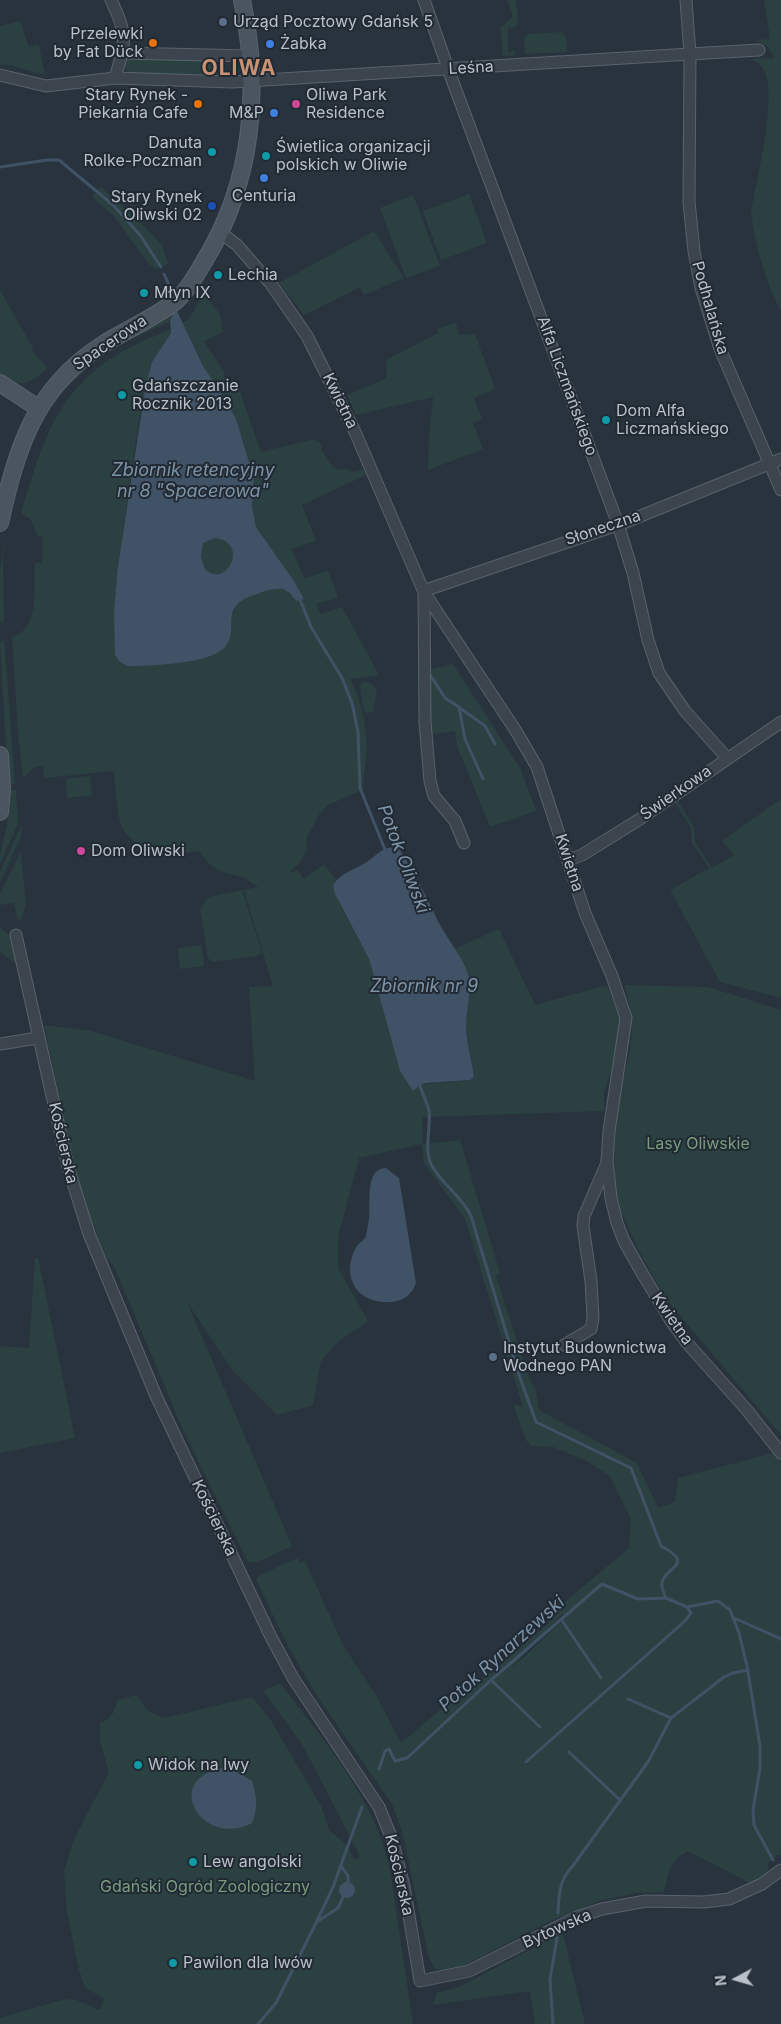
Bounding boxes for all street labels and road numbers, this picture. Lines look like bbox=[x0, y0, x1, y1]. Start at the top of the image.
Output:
street label: Leśna bbox=[448, 57, 494, 79]
street label: Podhalańska bbox=[687, 259, 733, 357]
street label: Spacerowa bbox=[69, 311, 151, 375]
street label: Alfa Liczmańskiego bbox=[533, 314, 601, 458]
street label: Kwietna bbox=[318, 370, 362, 432]
street label: Słoneczna bbox=[563, 506, 643, 550]
street label: Świerkowa bbox=[637, 761, 715, 825]
street label: Kwietna bbox=[551, 832, 587, 894]
street label: Kościerska bbox=[44, 1101, 82, 1185]
street label: Kwietna bbox=[647, 1289, 697, 1349]
street label: Kościerska bbox=[187, 1477, 241, 1559]
street label: Kościerska bbox=[380, 1833, 418, 1917]
street label: Bytowska bbox=[520, 1905, 594, 1953]

